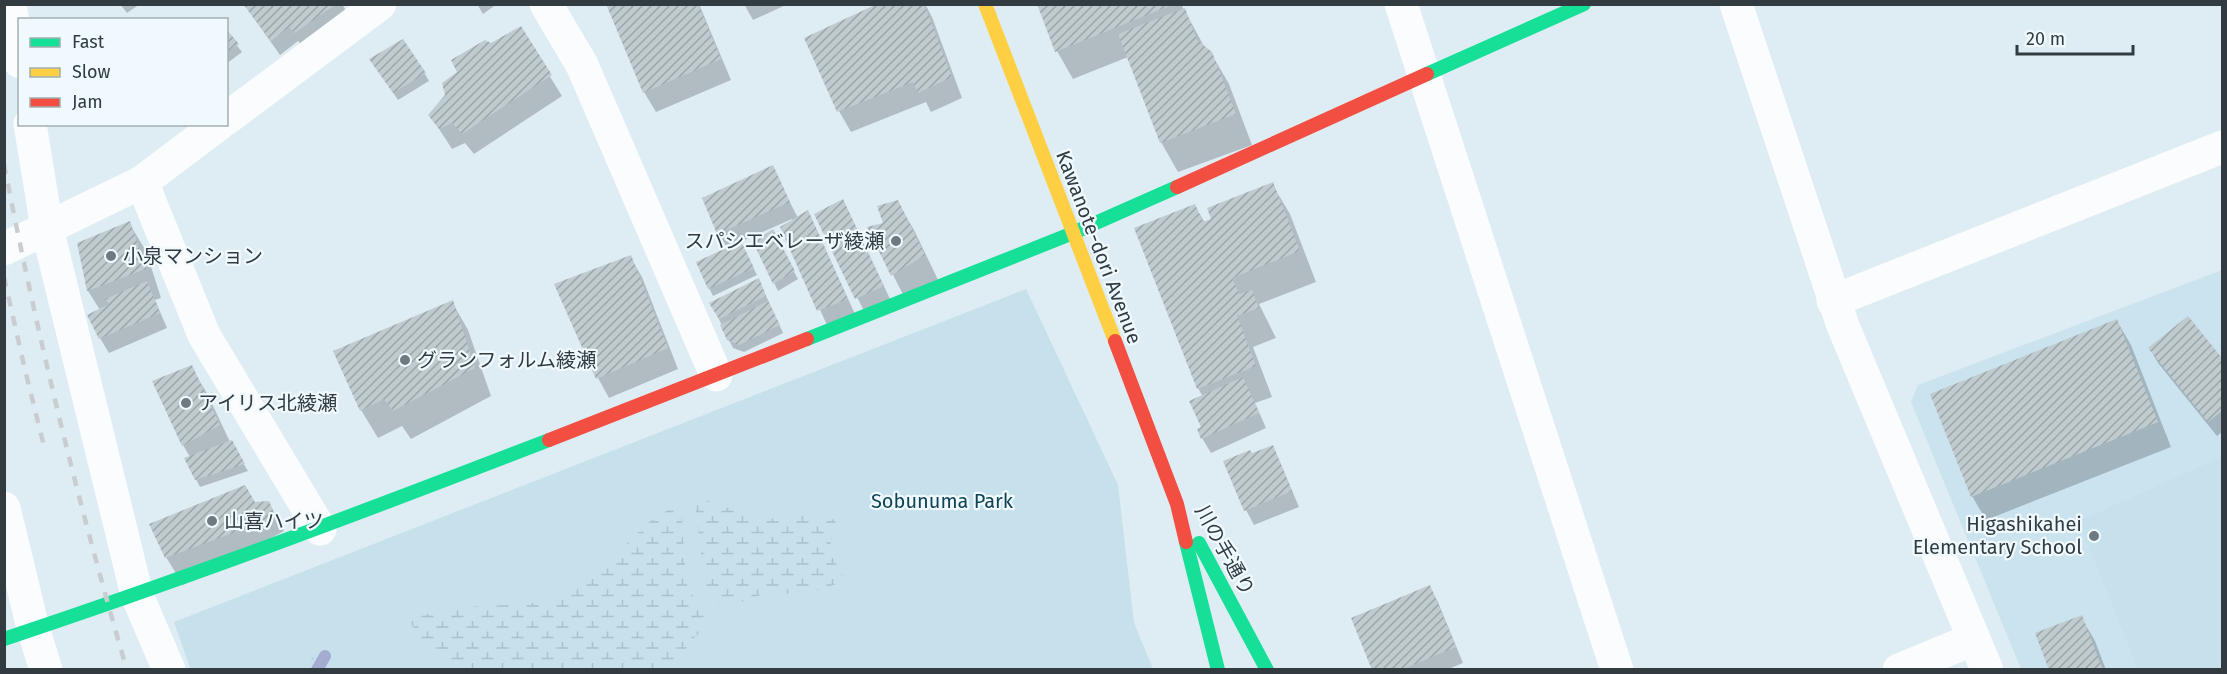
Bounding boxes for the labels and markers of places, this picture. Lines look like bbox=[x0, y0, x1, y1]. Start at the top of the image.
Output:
place label: スパシエベレーザ綾瀬 bbox=[684, 229, 884, 253]
marker: スパシエベレーザ綾瀬 bbox=[889, 234, 903, 248]
place label: 小泉マンション bbox=[123, 244, 263, 268]
marker: 小泉マンション bbox=[104, 249, 118, 263]
place label: グランフォルム綾瀬 bbox=[417, 348, 596, 372]
marker: グランフォルム綾瀬 bbox=[398, 353, 412, 367]
place label: アイリス北綾瀬 bbox=[198, 391, 337, 415]
marker: アイリス北綾瀬 bbox=[179, 396, 193, 410]
place label: 山喜ハイツ bbox=[224, 509, 324, 533]
place label: Higashikahei Elementary School bbox=[1913, 512, 2082, 559]
marker: 山喜ハイツ bbox=[205, 514, 219, 528]
marker: Higashikahei Elementary School bbox=[2087, 529, 2101, 543]

